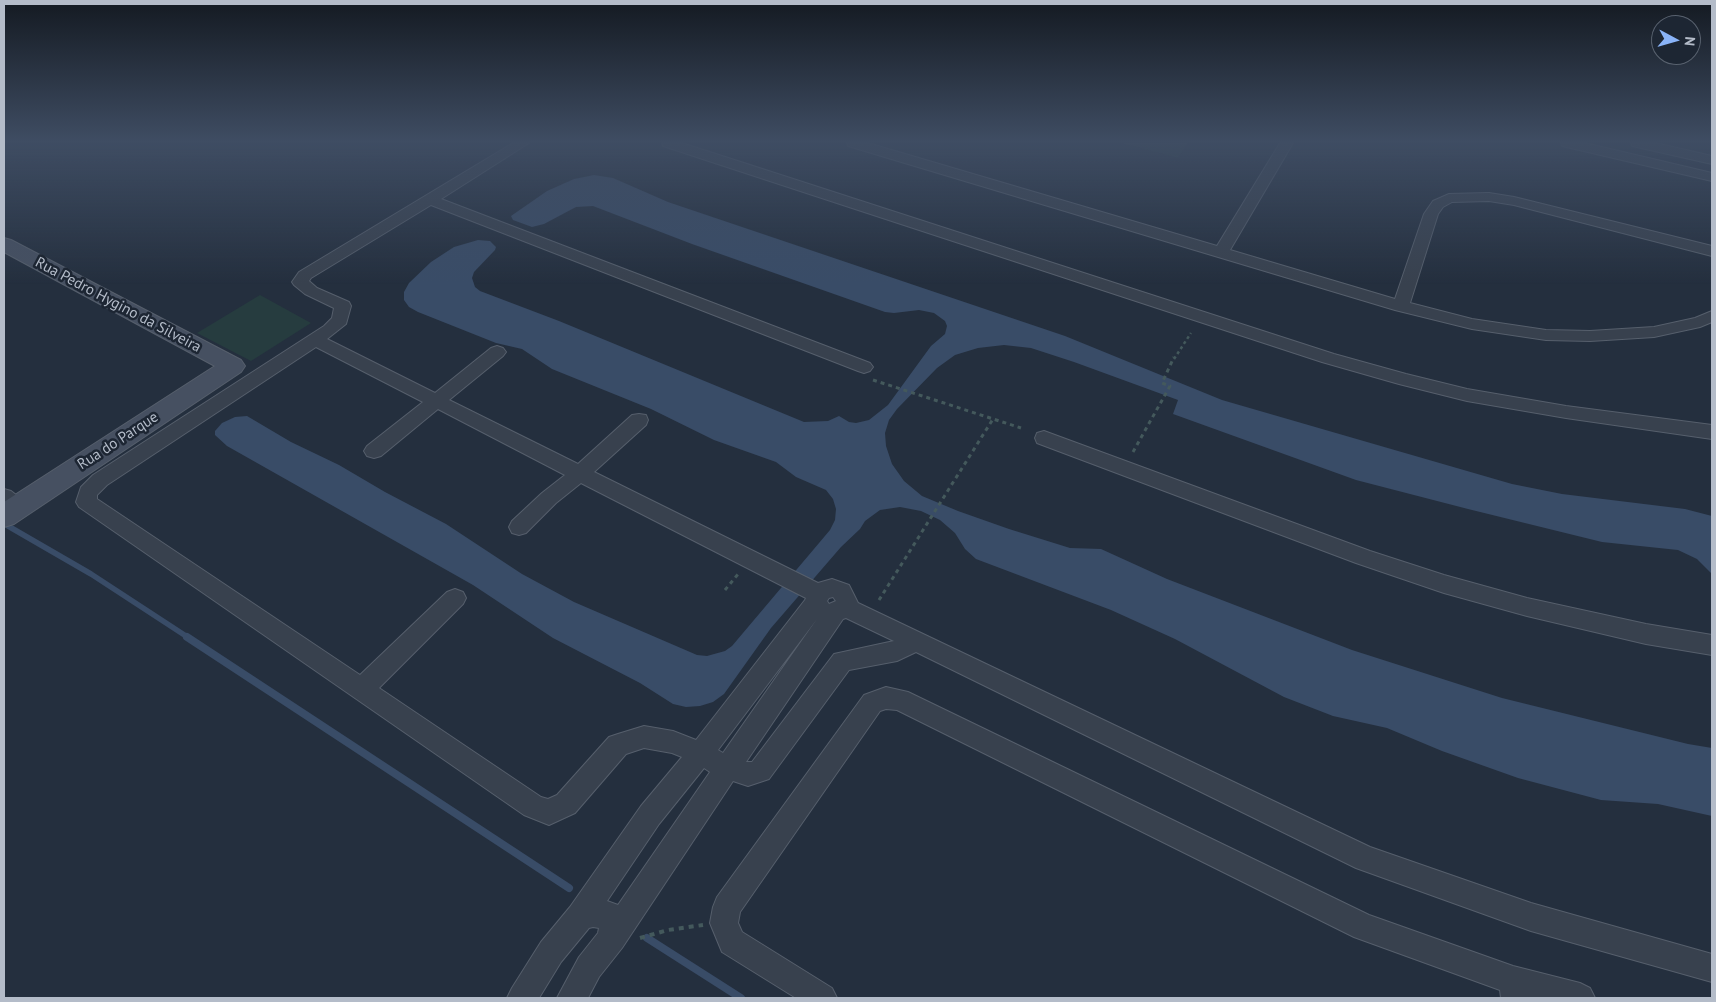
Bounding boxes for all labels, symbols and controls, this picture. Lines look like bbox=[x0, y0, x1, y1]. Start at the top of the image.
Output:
north arrow bbox=[1651, 15, 1701, 65]
text: N bbox=[1680, 36, 1699, 47]
street label: Rua Pedro Hygino da Silveira bbox=[32, 254, 204, 356]
street label: Rua do Parque bbox=[74, 408, 162, 474]

